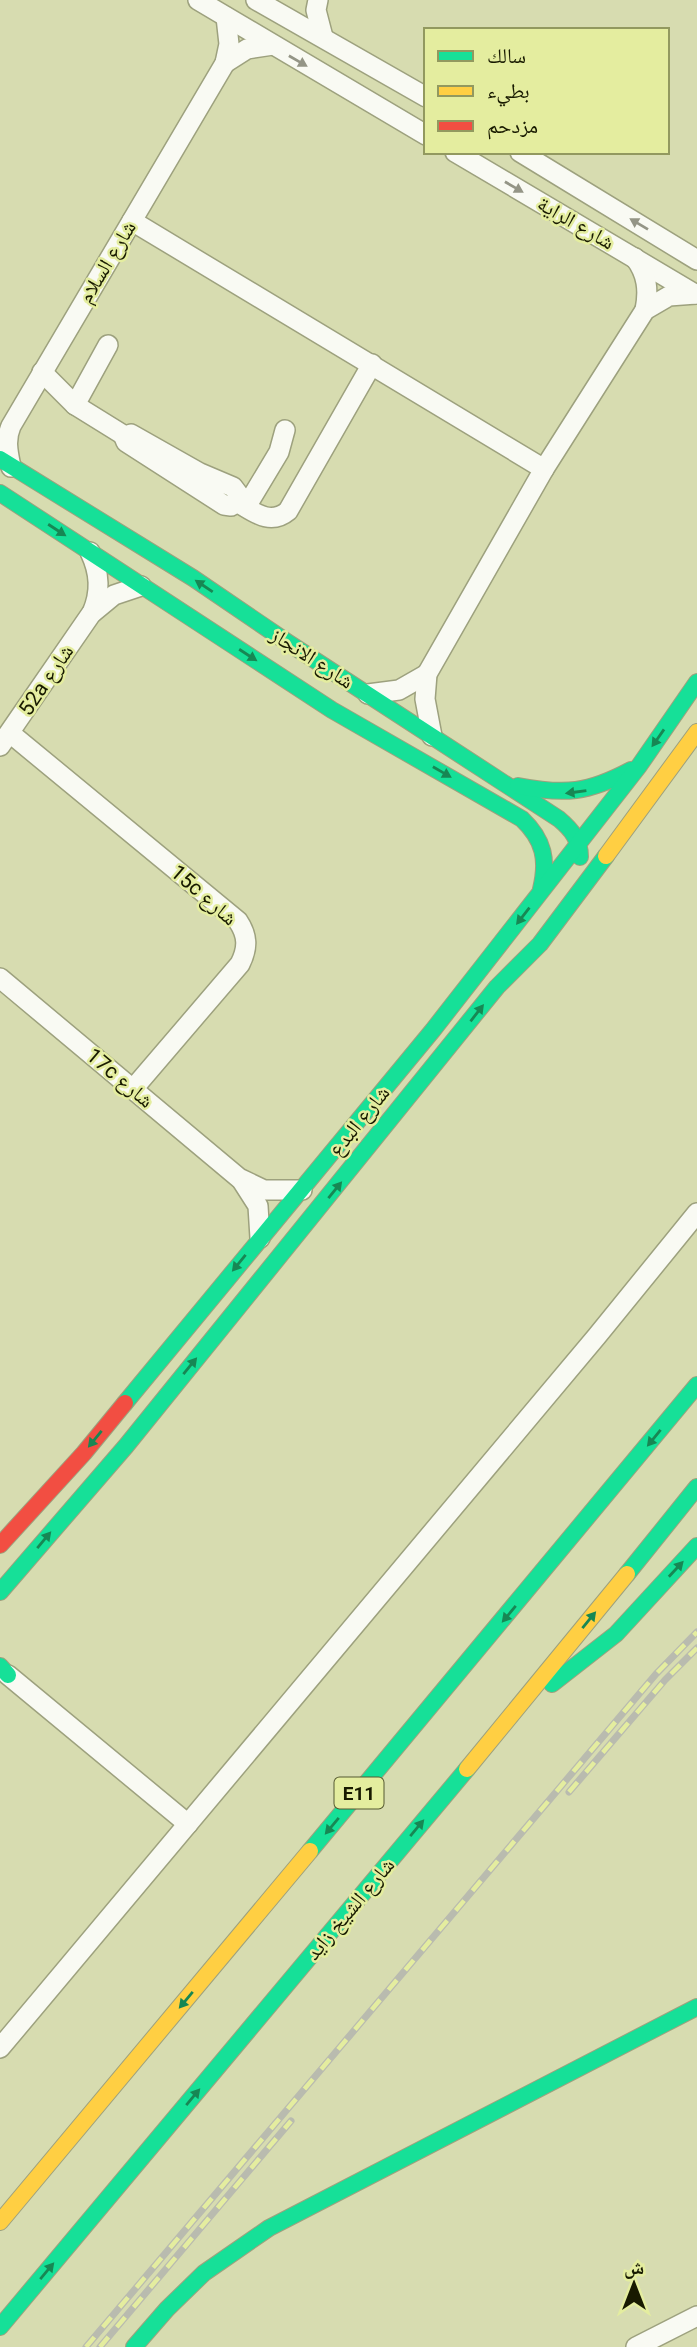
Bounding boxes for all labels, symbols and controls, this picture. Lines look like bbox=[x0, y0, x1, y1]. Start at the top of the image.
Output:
legend bbox=[424, 28, 669, 154]
text: سالك bbox=[487, 44, 526, 68]
one-way arrow bbox=[289, 54, 308, 67]
text: بطيء bbox=[487, 79, 530, 107]
text: مزدحم bbox=[487, 114, 538, 140]
one-way arrow bbox=[504, 181, 523, 193]
street label: شارع الراية bbox=[533, 191, 619, 255]
street label: شارع السلام bbox=[73, 217, 143, 308]
one-way arrow bbox=[629, 218, 648, 230]
one-way arrow bbox=[47, 524, 67, 537]
one-way arrow bbox=[195, 579, 213, 593]
street label: شارع الانجاز bbox=[265, 622, 358, 695]
street label: 52a شارع bbox=[14, 640, 79, 721]
one-way arrow bbox=[238, 648, 257, 661]
one-way arrow bbox=[651, 729, 665, 747]
one-way arrow bbox=[433, 766, 452, 778]
one-way arrow bbox=[565, 787, 587, 798]
street label: 15c شارع bbox=[165, 860, 242, 931]
one-way arrow bbox=[516, 908, 531, 925]
one-way arrow bbox=[469, 1004, 484, 1022]
street label: 17c شارع bbox=[81, 1043, 158, 1114]
street label: شارع البدع bbox=[323, 1081, 395, 1162]
one-way arrow bbox=[327, 1182, 342, 1200]
one-way arrow bbox=[232, 1254, 247, 1272]
one-way arrow bbox=[183, 1358, 198, 1376]
one-way arrow bbox=[88, 1430, 103, 1448]
one-way arrow bbox=[647, 1430, 662, 1447]
one-way arrow bbox=[36, 1532, 51, 1549]
one-way arrow bbox=[668, 1560, 684, 1578]
one-way arrow bbox=[502, 1605, 517, 1622]
one-way arrow bbox=[582, 1611, 597, 1629]
road number: E11 bbox=[334, 1778, 384, 1809]
one-way arrow bbox=[325, 1817, 340, 1834]
one-way arrow bbox=[410, 1819, 425, 1837]
street label: شارع الشيخ زايد bbox=[300, 1853, 400, 1965]
one-way arrow bbox=[179, 1992, 194, 2009]
one-way arrow bbox=[185, 2088, 200, 2105]
north arrow bbox=[599, 2249, 669, 2319]
text: ش bbox=[624, 2256, 644, 2279]
one-way arrow bbox=[39, 2263, 54, 2280]

